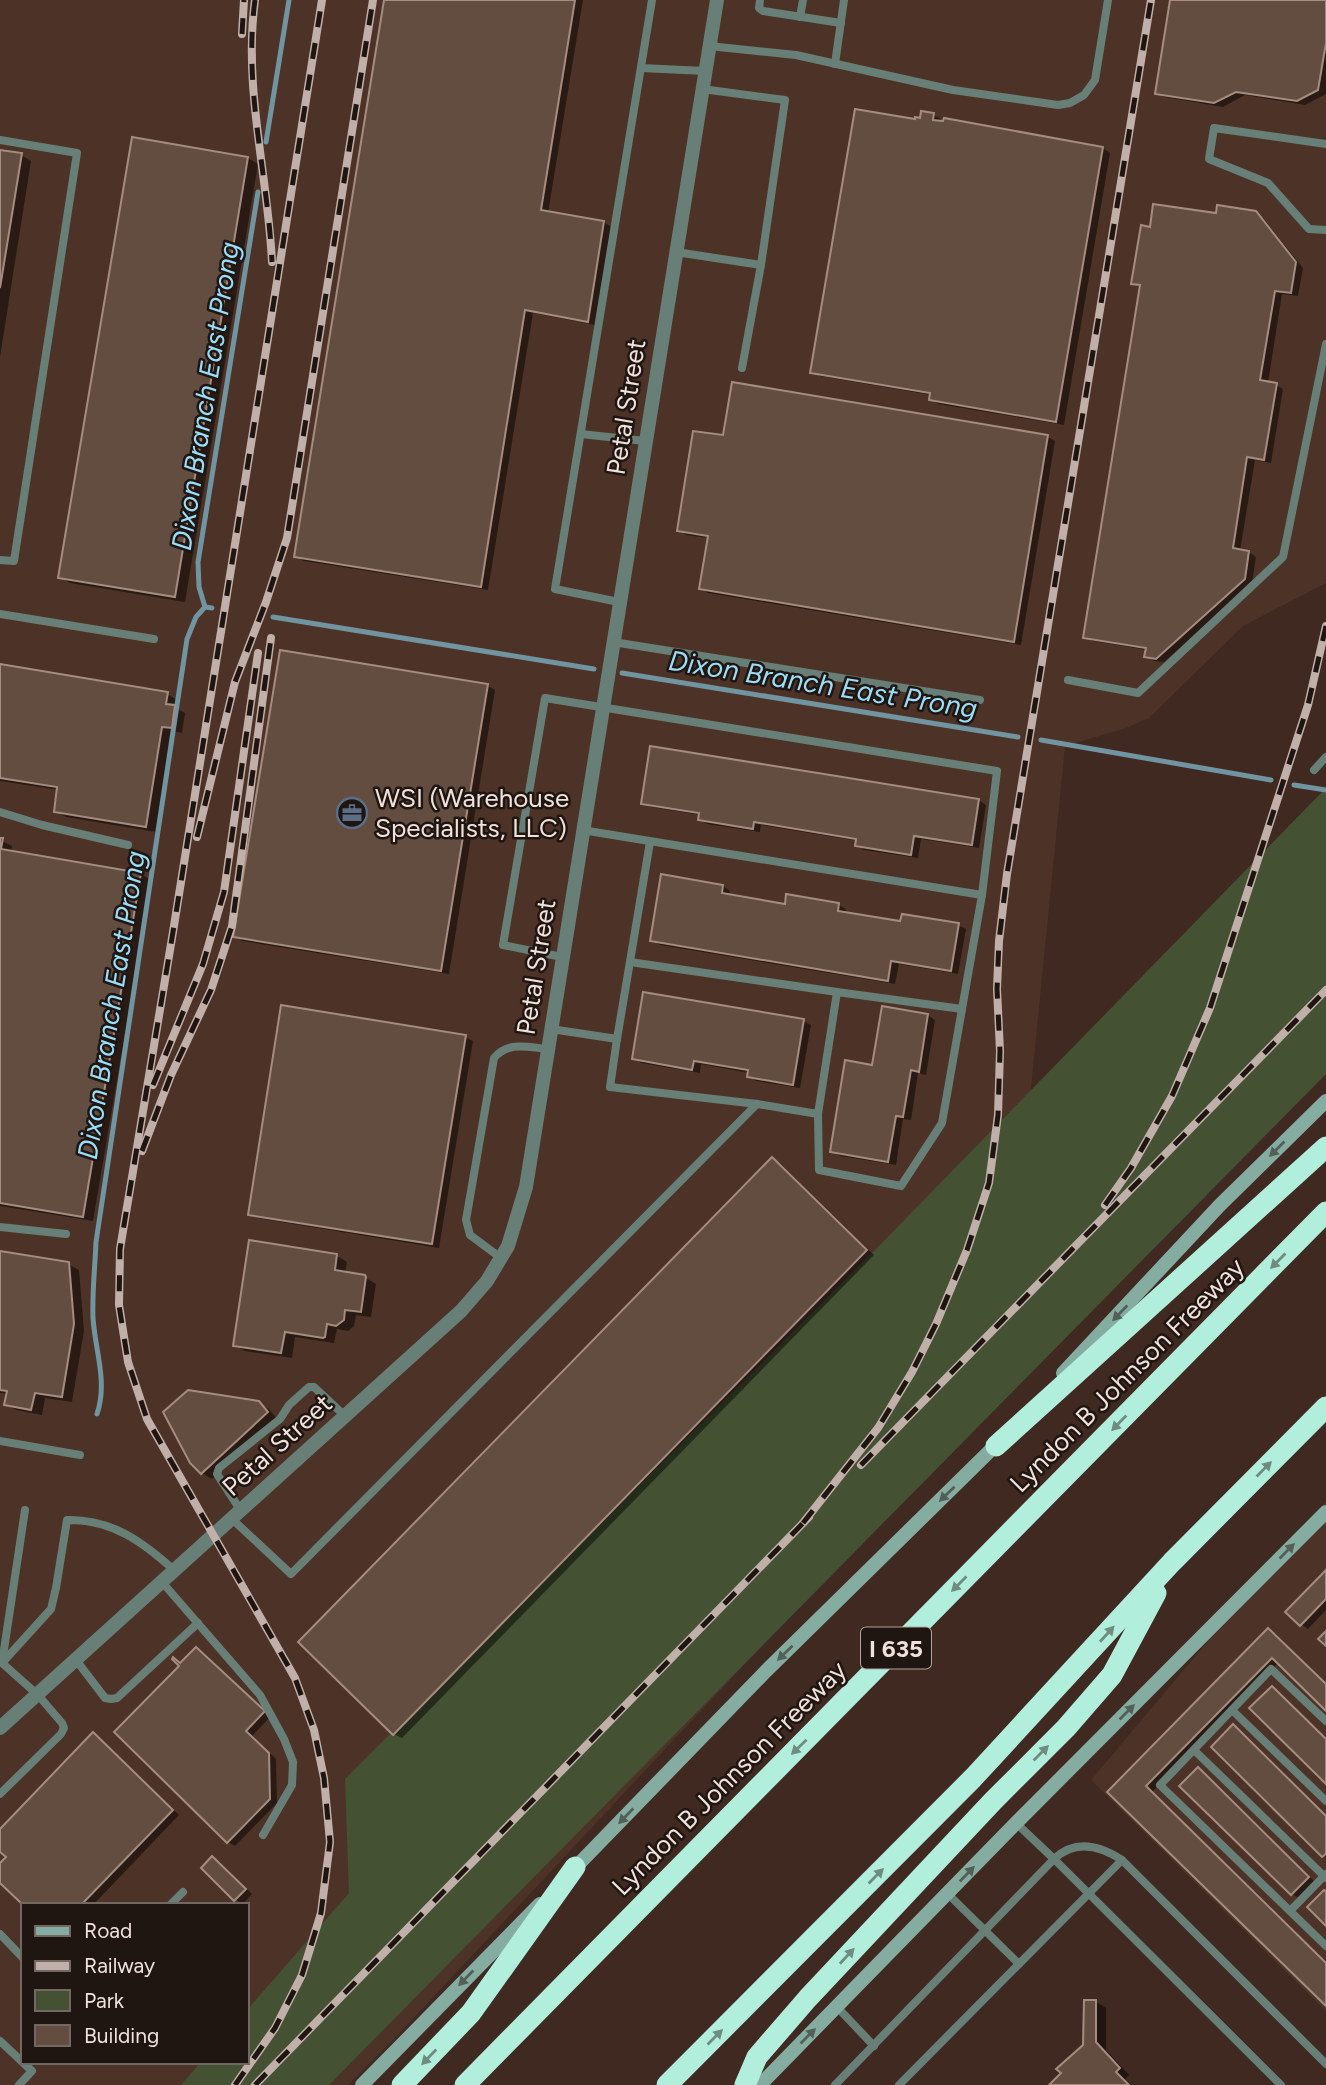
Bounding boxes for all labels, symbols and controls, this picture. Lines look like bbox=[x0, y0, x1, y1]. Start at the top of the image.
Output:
water label: Dixon Branch East Prong bbox=[164, 239, 246, 553]
street label: Petal Street bbox=[599, 337, 653, 477]
water label: Dixon Branch East Prong bbox=[666, 643, 980, 725]
place label: WSI (Warehouse Specialists, LLC) bbox=[375, 782, 569, 844]
office icon: WSI (Warehouse Specialists, LLC) bbox=[335, 796, 369, 830]
water label: Dixon Branch East Prong bbox=[70, 848, 152, 1162]
street label: Petal Street bbox=[509, 897, 563, 1037]
one-way arrow bbox=[1269, 1140, 1286, 1157]
street label: Lyndon B Johnson Freeway bbox=[1003, 1251, 1251, 1499]
one-way arrow bbox=[1270, 1252, 1287, 1269]
one-way arrow bbox=[1111, 1304, 1128, 1321]
street label: Petal Street bbox=[215, 1387, 339, 1503]
one-way arrow bbox=[1111, 1415, 1127, 1431]
one-way arrow bbox=[1256, 1461, 1273, 1478]
one-way arrow bbox=[939, 1485, 956, 1501]
one-way arrow bbox=[1279, 1542, 1296, 1559]
one-way arrow bbox=[950, 1576, 967, 1593]
one-way arrow bbox=[1099, 1626, 1115, 1643]
road number: I 635 bbox=[861, 1628, 931, 1668]
one-way arrow bbox=[776, 1644, 793, 1661]
street label: Lyndon B Johnson Freeway bbox=[605, 1654, 853, 1902]
one-way arrow bbox=[1118, 1704, 1134, 1721]
one-way arrow bbox=[791, 1738, 808, 1755]
one-way arrow bbox=[1033, 1745, 1049, 1761]
one-way arrow bbox=[618, 1807, 634, 1824]
one-way arrow bbox=[959, 1866, 975, 1883]
one-way arrow bbox=[867, 1867, 884, 1884]
legend bbox=[21, 1903, 248, 2064]
text: Road bbox=[84, 1918, 132, 1943]
one-way arrow bbox=[839, 1948, 855, 1965]
text: Railway bbox=[84, 1953, 155, 1978]
one-way arrow bbox=[459, 1969, 475, 1986]
text: Park bbox=[84, 1988, 125, 2013]
text: Building bbox=[84, 2023, 159, 2048]
one-way arrow bbox=[707, 2028, 724, 2045]
one-way arrow bbox=[799, 2029, 816, 2045]
one-way arrow bbox=[421, 2048, 437, 2065]

